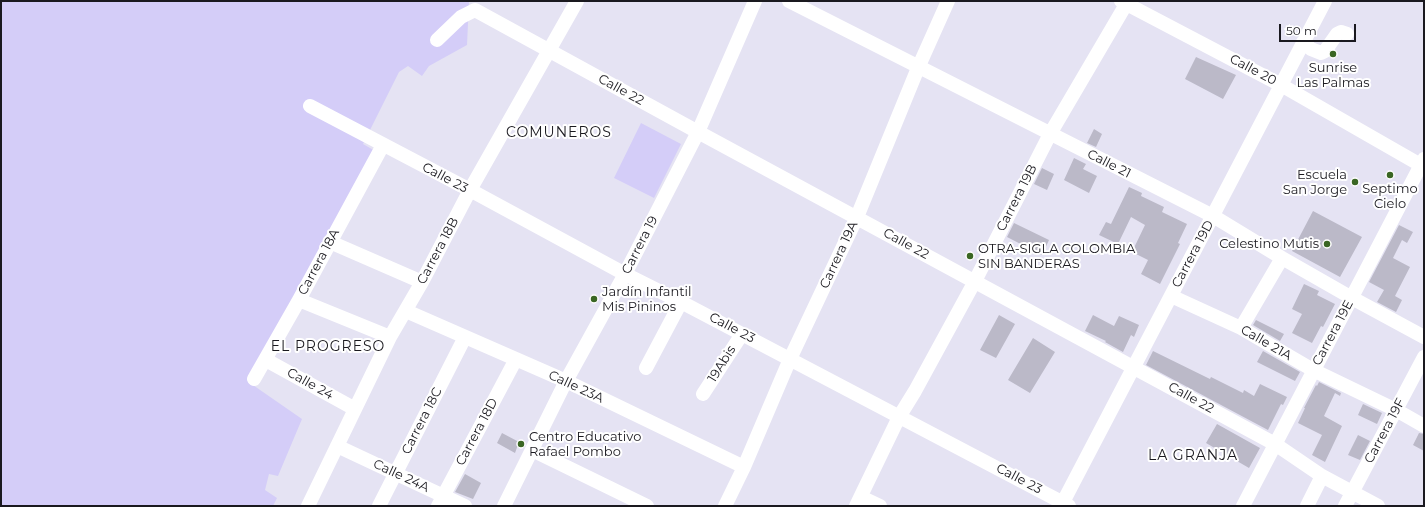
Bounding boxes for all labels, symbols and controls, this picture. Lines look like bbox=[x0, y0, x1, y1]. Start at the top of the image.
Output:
scale bar bbox=[1281, 16, 1358, 42]
text: 50 m bbox=[1286, 23, 1317, 38]
marker: Sunrise Las Palmas bbox=[1328, 49, 1338, 59]
street label: Calle 20 bbox=[1227, 51, 1279, 89]
place label: Sunrise Las Palmas bbox=[1296, 60, 1370, 91]
street label: Calle 22 bbox=[595, 71, 647, 109]
district label: COMUNEROS bbox=[506, 125, 612, 141]
street label: Calle 21 bbox=[1084, 146, 1134, 182]
street label: Calle 23 bbox=[419, 159, 471, 197]
street label: Carrera 19B bbox=[993, 162, 1041, 234]
place label: Escuela San Jorge bbox=[1283, 167, 1347, 198]
marker: Septimo Cielo bbox=[1385, 170, 1395, 180]
marker: Escuela San Jorge bbox=[1350, 177, 1360, 187]
place label: Septimo Cielo bbox=[1362, 181, 1418, 212]
street label: Carrera 19 bbox=[619, 213, 661, 277]
street label: Carrera 18B bbox=[414, 215, 462, 287]
street label: Carrera 19D bbox=[1169, 218, 1217, 290]
street label: Carrera 19A bbox=[817, 219, 861, 291]
street label: Calle 22 bbox=[880, 225, 932, 263]
street label: Carrera 18A bbox=[295, 226, 343, 298]
place label: Celestino Mutis bbox=[1219, 236, 1319, 252]
marker: Celestino Mutis bbox=[1322, 239, 1332, 249]
place label: OTRA-SIGLA COLOMBIA SIN BANDERAS bbox=[978, 241, 1135, 272]
marker: OTRA-SIGLA COLOMBIA SIN BANDERAS bbox=[965, 251, 975, 261]
place label: Jardín Infantil Mis Pininos bbox=[602, 284, 691, 315]
marker: Jardín Infantil Mis Pininos bbox=[589, 294, 599, 304]
street label: Carrera 19E bbox=[1309, 298, 1357, 368]
street label: Calle 23 bbox=[706, 309, 758, 347]
street label: Calle 21A bbox=[1238, 322, 1294, 364]
district label: EL PROGRESO bbox=[271, 339, 385, 355]
street label: 19Abis bbox=[705, 343, 739, 385]
street label: Calle 24 bbox=[284, 365, 336, 403]
street label: Calle 23A bbox=[546, 367, 606, 407]
street label: Calle 22 bbox=[1165, 379, 1217, 417]
street label: Carrera 18C bbox=[399, 385, 445, 457]
street label: Carrera 18D bbox=[453, 396, 501, 468]
street label: Carrera 19F bbox=[1361, 396, 1409, 466]
place label: Centro Educativo Rafael Pombo bbox=[529, 429, 641, 460]
marker: Centro Educativo Rafael Pombo bbox=[516, 439, 526, 449]
district label: LA GRANJA bbox=[1148, 448, 1238, 464]
street label: Calle 24A bbox=[370, 456, 432, 496]
street label: Calle 23 bbox=[993, 460, 1045, 498]

